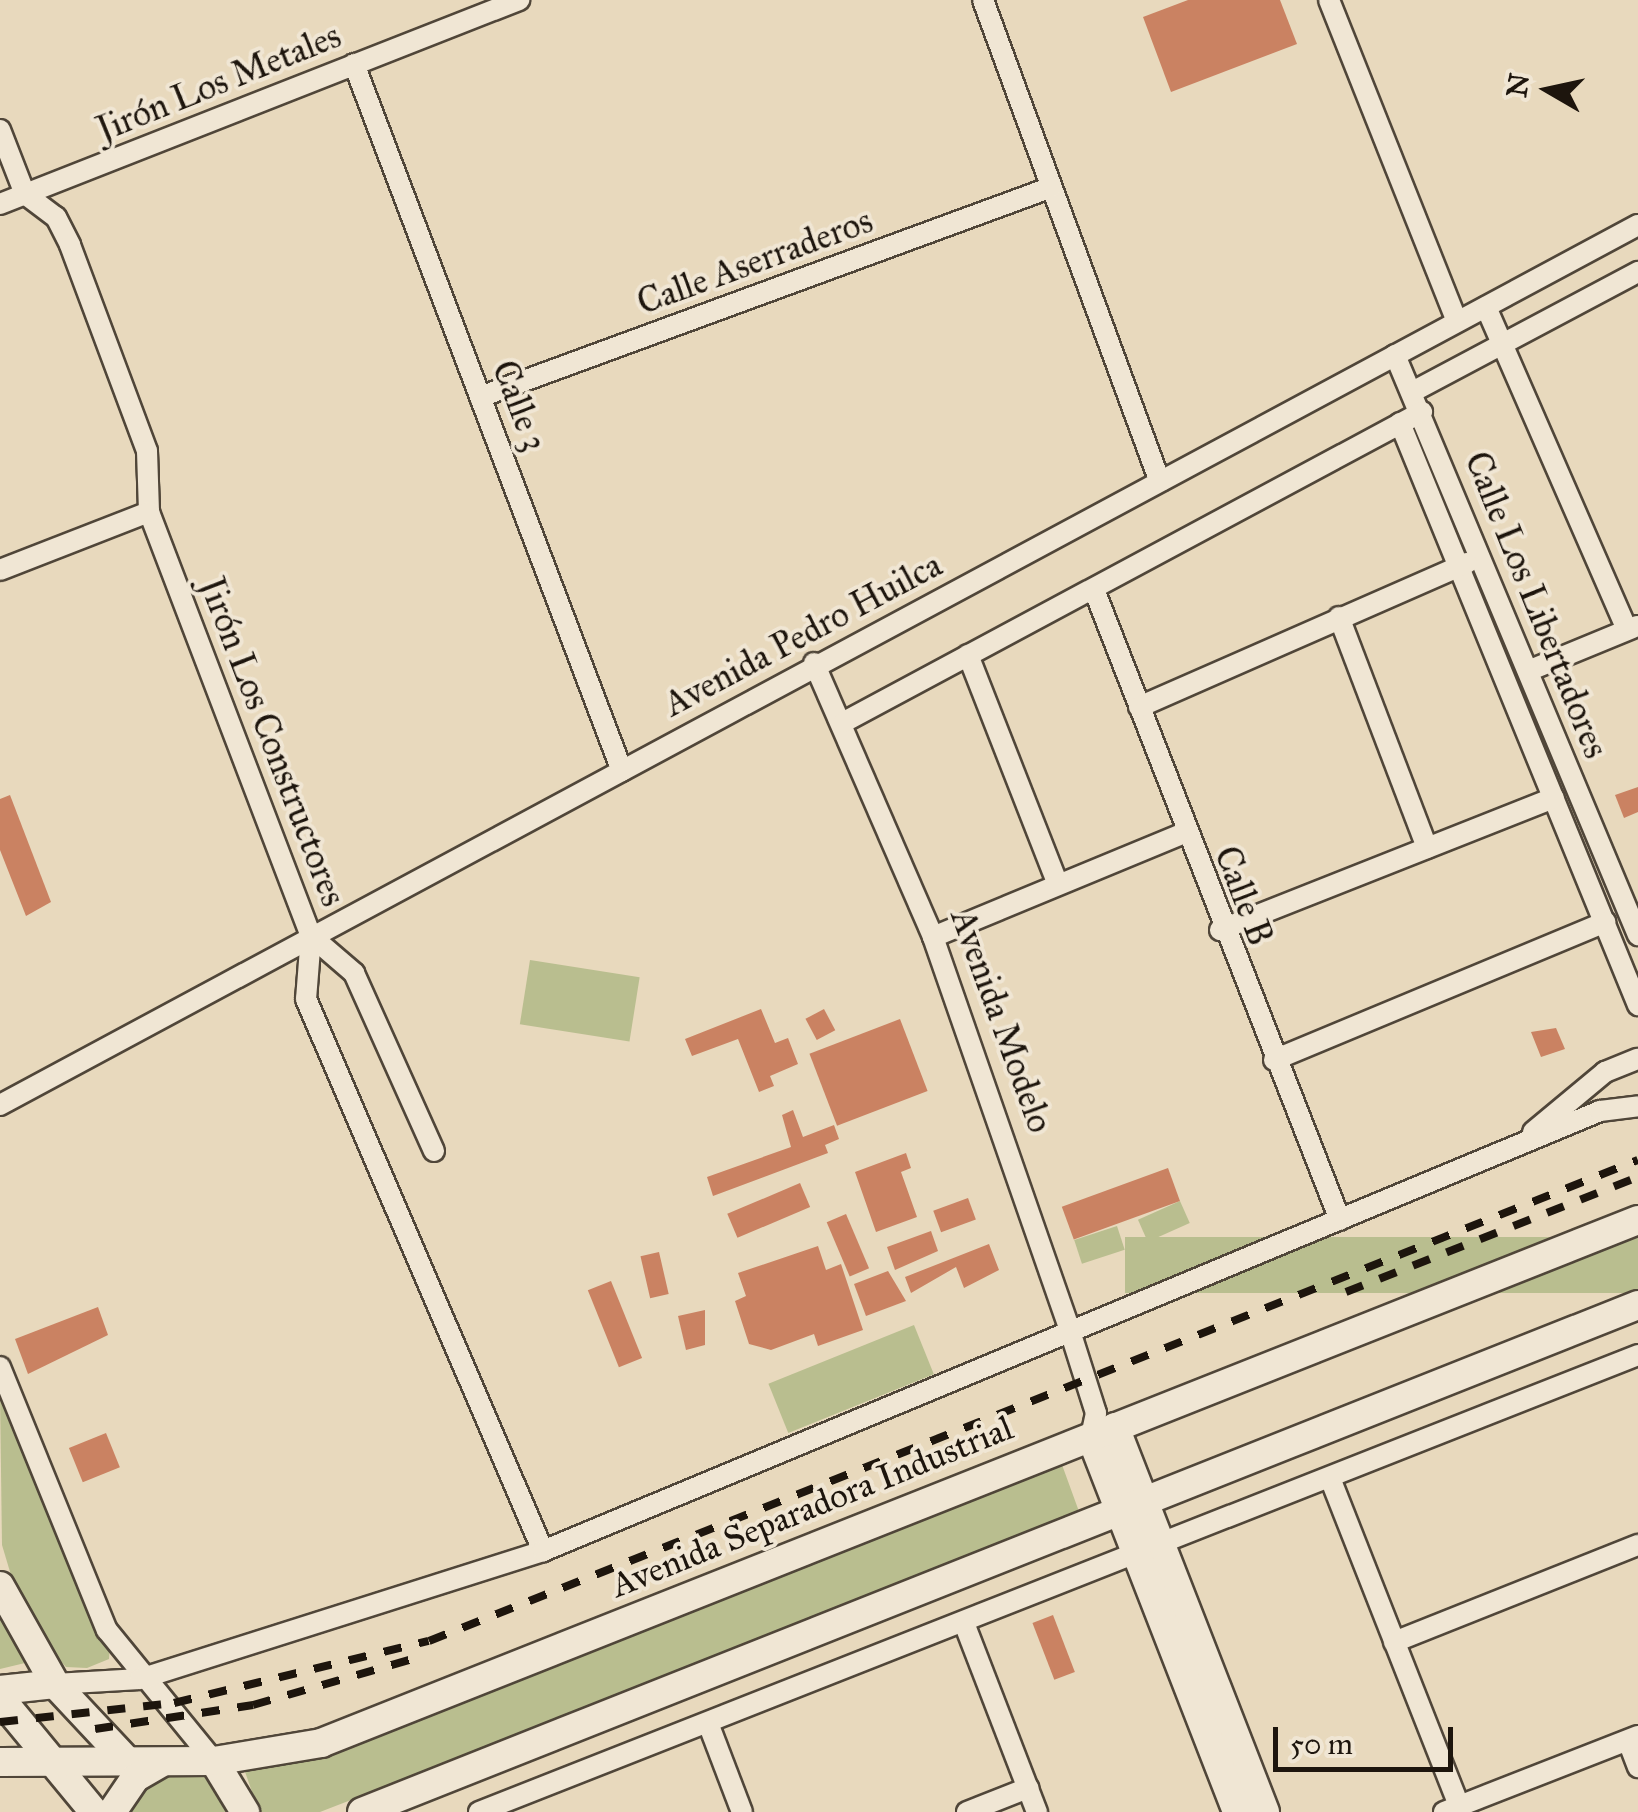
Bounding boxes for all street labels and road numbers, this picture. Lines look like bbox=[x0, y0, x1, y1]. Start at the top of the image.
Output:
street label: Jirón Los Metales bbox=[91, 15, 347, 151]
street label: Calle Aserraderos bbox=[632, 200, 878, 324]
street label: Calle 3 bbox=[483, 355, 555, 457]
street label: Calle Los Libertadores bbox=[1455, 446, 1617, 764]
street label: Avenida Pedro Huilca bbox=[657, 544, 949, 726]
street label: Jirón Los Constructores bbox=[190, 572, 354, 912]
street label: Calle B bbox=[1205, 841, 1281, 951]
street label: Avenida Modelo bbox=[941, 904, 1061, 1138]
street label: Avenida Separadora Industrial bbox=[605, 1407, 1019, 1607]

